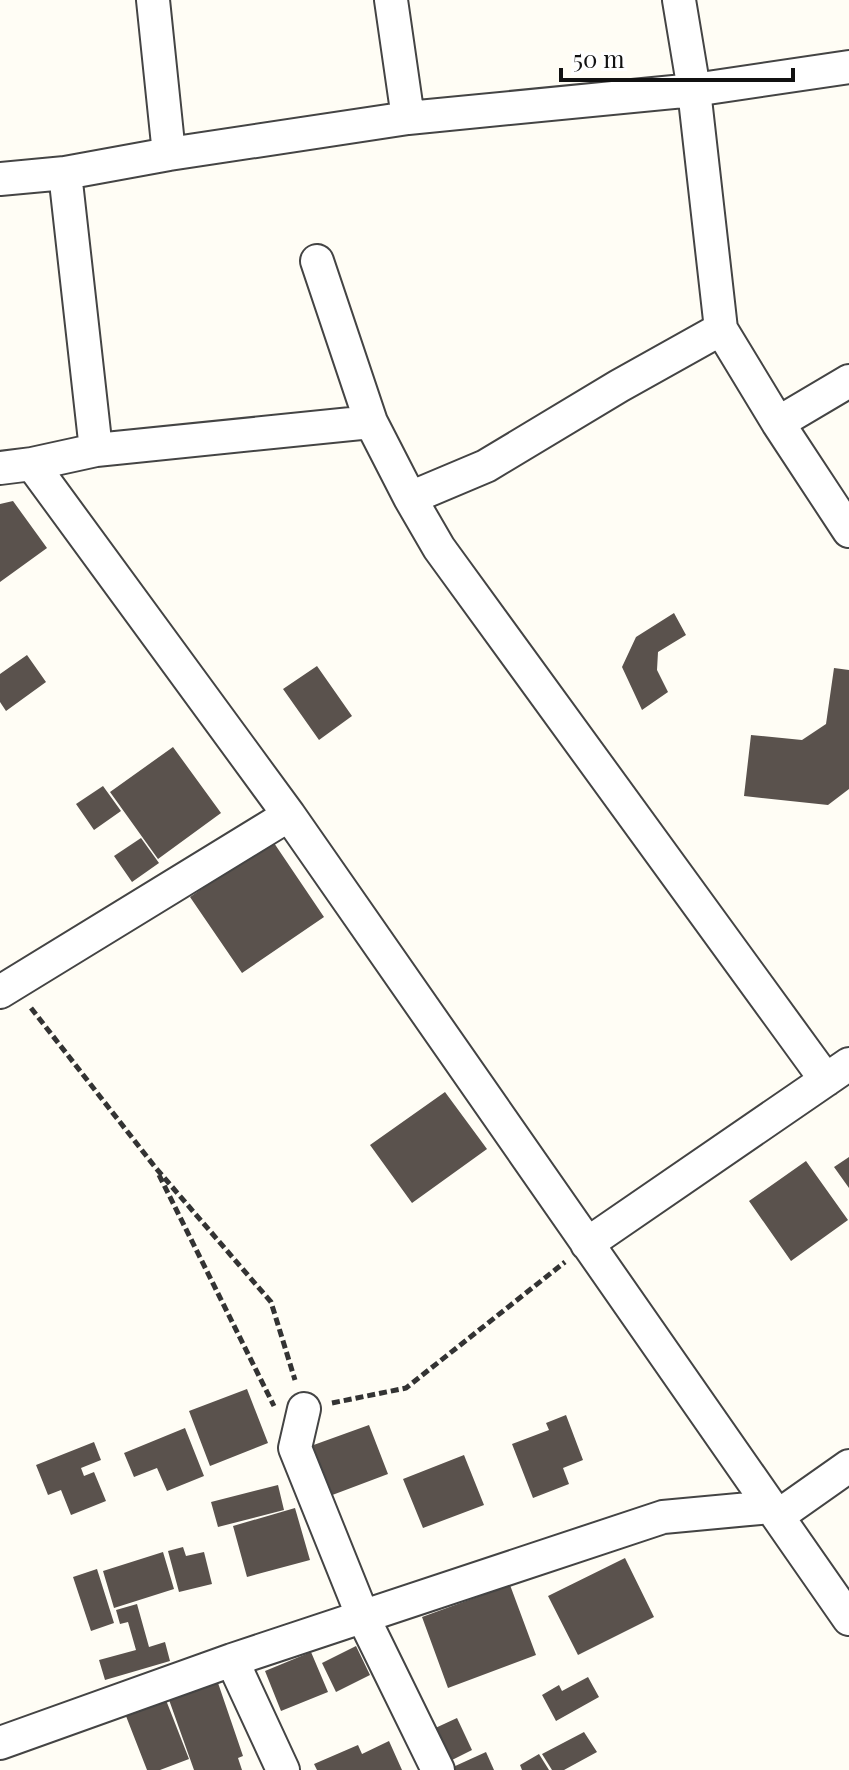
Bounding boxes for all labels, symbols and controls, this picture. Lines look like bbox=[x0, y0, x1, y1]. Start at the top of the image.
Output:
scale bar bbox=[561, 32, 793, 82]
text: 50 m bbox=[573, 42, 625, 74]

